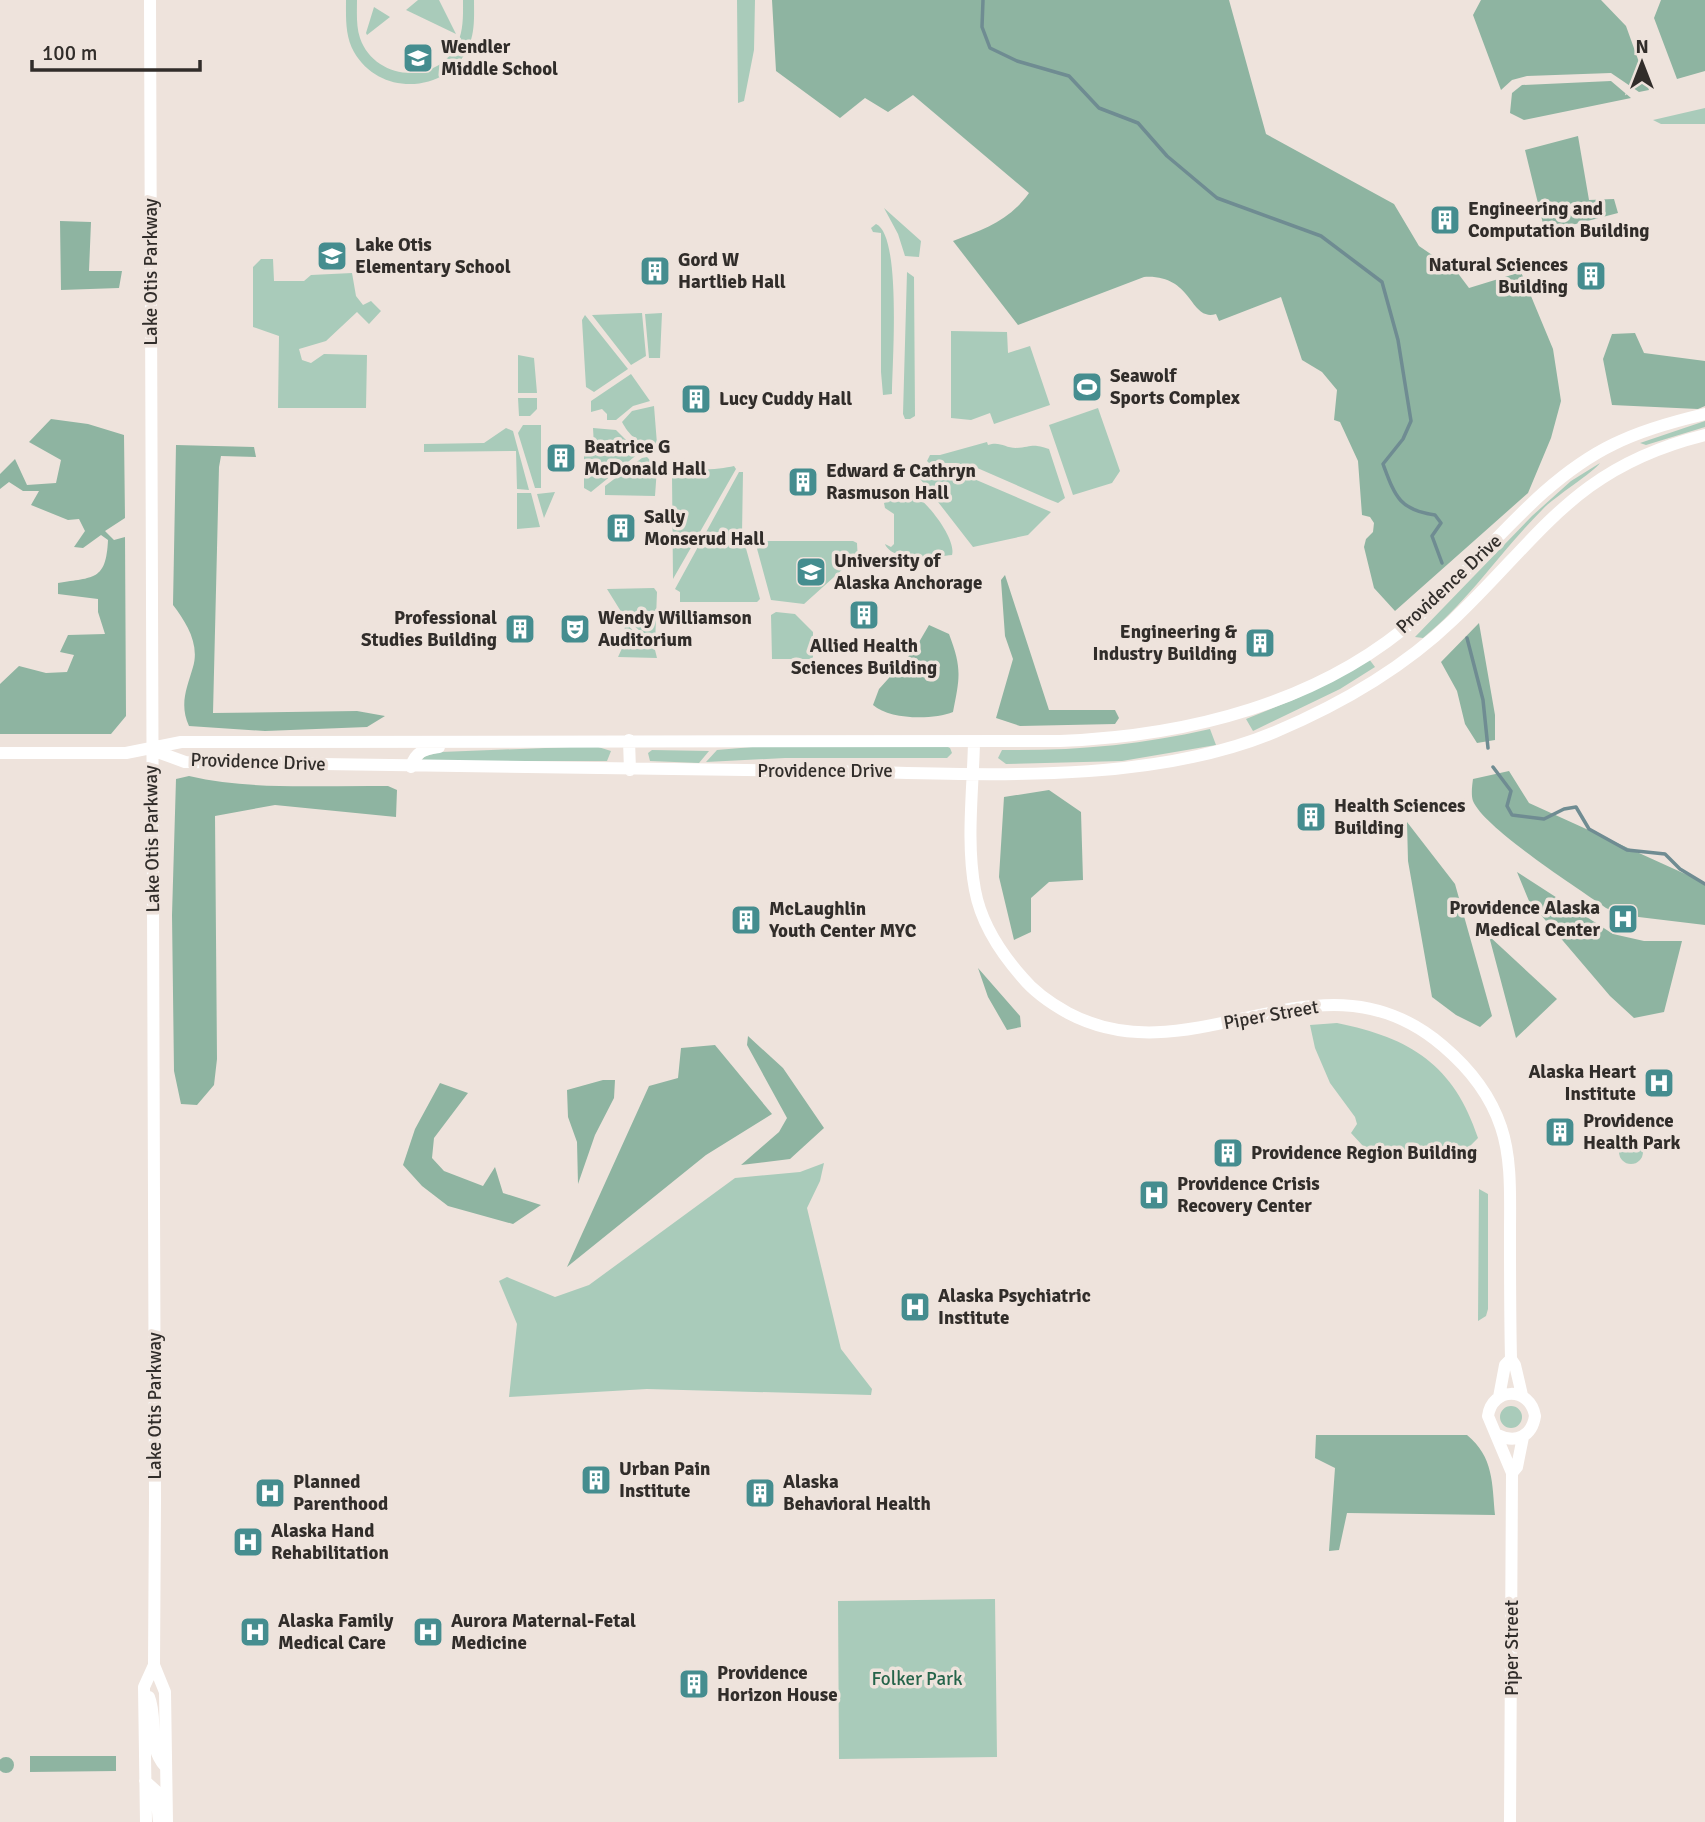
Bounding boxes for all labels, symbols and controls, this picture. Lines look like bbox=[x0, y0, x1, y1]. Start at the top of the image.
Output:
scale bar bbox=[32, 28, 200, 72]
north arrow bbox=[1607, 28, 1677, 98]
place label: Wendler Middle School bbox=[441, 35, 558, 81]
text: N bbox=[1635, 35, 1649, 59]
text: 100 m bbox=[42, 40, 97, 66]
school or university icon: Wendler Middle School bbox=[401, 41, 435, 75]
place label: Engineering and Computation Building bbox=[1468, 197, 1649, 243]
street label: Lake Otis Parkway bbox=[139, 198, 163, 346]
building icon: Engineering and Computation Building bbox=[1428, 203, 1462, 237]
place label: Lake Otis Elementary School bbox=[355, 233, 511, 279]
school or university icon: Lake Otis Elementary School bbox=[315, 239, 349, 273]
place label: Gord W Hartlieb Hall bbox=[678, 248, 786, 294]
place label: Natural Sciences Building bbox=[1428, 253, 1568, 299]
building icon: Gord W Hartlieb Hall bbox=[638, 254, 672, 288]
building icon: Natural Sciences Building bbox=[1574, 259, 1608, 293]
place label: Seawolf Sports Complex bbox=[1110, 364, 1241, 410]
sports icon: Seawolf Sports Complex bbox=[1070, 370, 1104, 404]
building icon: Lucy Cuddy Hall bbox=[679, 382, 713, 416]
place label: Lucy Cuddy Hall bbox=[719, 387, 852, 411]
place label: Beatrice G McDonald Hall bbox=[584, 435, 706, 481]
building icon: Beatrice G McDonald Hall bbox=[544, 441, 578, 475]
place label: Edward & Cathryn Rasmuson Hall bbox=[826, 459, 976, 505]
building icon: Edward & Cathryn Rasmuson Hall bbox=[786, 465, 820, 499]
place label: Sally Monserud Hall bbox=[644, 505, 765, 551]
building icon: Sally Monserud Hall bbox=[604, 511, 638, 545]
street label: Providence Drive bbox=[1391, 529, 1507, 639]
place label: University of Alaska Anchorage bbox=[834, 549, 982, 595]
school or university icon: University of Alaska Anchorage bbox=[794, 555, 828, 589]
building icon: Allied Health Sciences Building bbox=[847, 598, 881, 632]
place label: Professional Studies Building bbox=[361, 606, 497, 652]
place label: Wendy Williamson Auditorium bbox=[598, 606, 752, 652]
building icon: Professional Studies Building bbox=[503, 612, 537, 646]
theatre icon: Wendy Williamson Auditorium bbox=[558, 612, 592, 646]
place label: Engineering & Industry Building bbox=[1093, 620, 1238, 666]
building icon: Engineering & Industry Building bbox=[1243, 626, 1277, 660]
place label: Allied Health Sciences Building bbox=[791, 634, 937, 680]
street label: Providence Drive bbox=[190, 748, 326, 776]
street label: Providence Drive bbox=[757, 759, 893, 783]
street label: Lake Otis Parkway bbox=[139, 765, 165, 913]
place label: Health Sciences Building bbox=[1334, 794, 1466, 840]
building icon: Health Sciences Building bbox=[1294, 800, 1328, 834]
place label: Providence Alaska Medical Center bbox=[1449, 896, 1600, 942]
place label: McLaughlin Youth Center MYC bbox=[768, 897, 917, 943]
hospital icon: Providence Alaska Medical Center bbox=[1606, 902, 1640, 936]
building icon: McLaughlin Youth Center MYC bbox=[729, 903, 763, 937]
street label: Piper Street bbox=[1222, 995, 1321, 1035]
place label: Alaska Heart Institute bbox=[1528, 1060, 1636, 1106]
hospital icon: Alaska Heart Institute bbox=[1642, 1066, 1676, 1100]
place label: Providence Health Park bbox=[1583, 1109, 1681, 1155]
building icon: Providence Health Park bbox=[1543, 1115, 1577, 1149]
building icon: Providence Region Building bbox=[1211, 1136, 1245, 1170]
place label: Providence Region Building bbox=[1251, 1141, 1477, 1165]
place label: Providence Crisis Recovery Center bbox=[1177, 1172, 1320, 1218]
hospital icon: Providence Crisis Recovery Center bbox=[1137, 1178, 1171, 1212]
place label: Alaska Psychiatric Institute bbox=[938, 1284, 1091, 1330]
hospital icon: Alaska Psychiatric Institute bbox=[898, 1290, 932, 1324]
street label: Lake Otis Parkway bbox=[143, 1332, 167, 1480]
place label: Urban Pain Institute bbox=[619, 1457, 711, 1503]
building icon: Urban Pain Institute bbox=[579, 1463, 613, 1497]
place label: Planned Parenthood bbox=[293, 1470, 388, 1516]
place label: Alaska Behavioral Health bbox=[783, 1470, 931, 1516]
hospital icon: Planned Parenthood bbox=[253, 1476, 287, 1510]
building icon: Alaska Behavioral Health bbox=[743, 1476, 777, 1510]
place label: Alaska Hand Rehabilitation bbox=[271, 1519, 389, 1565]
hospital icon: Alaska Hand Rehabilitation bbox=[231, 1525, 265, 1559]
street label: Piper Street bbox=[1500, 1600, 1524, 1696]
place label: Alaska Family Medical Care bbox=[278, 1609, 394, 1655]
place label: Aurora Maternal-Fetal Medicine bbox=[451, 1609, 636, 1655]
hospital icon: Alaska Family Medical Care bbox=[238, 1615, 272, 1649]
hospital icon: Aurora Maternal-Fetal Medicine bbox=[411, 1615, 445, 1649]
place label: Providence Horizon House bbox=[717, 1661, 838, 1707]
building icon: Providence Horizon House bbox=[677, 1667, 711, 1701]
park label: Folker Park bbox=[871, 1667, 963, 1691]

